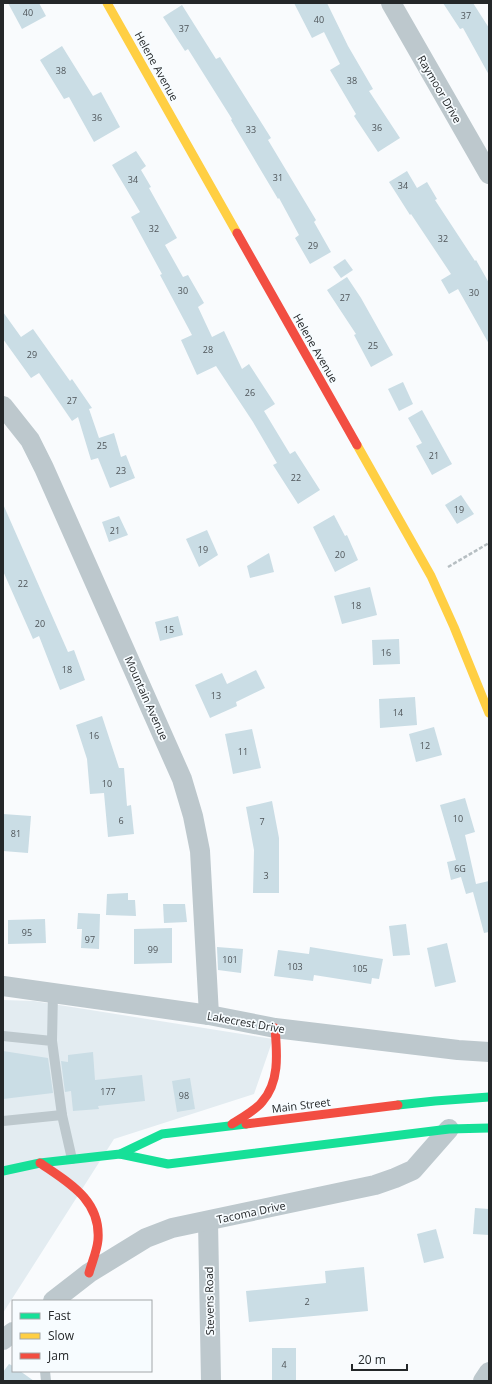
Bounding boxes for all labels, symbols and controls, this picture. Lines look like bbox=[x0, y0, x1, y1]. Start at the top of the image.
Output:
house number: 40 bbox=[23, 6, 33, 19]
house number: 37 bbox=[461, 9, 471, 22]
house number: 40 bbox=[314, 13, 324, 26]
house number: 37 bbox=[179, 22, 189, 35]
street label: Helene Avenue bbox=[132, 29, 182, 103]
street label: Raymoor Drive bbox=[414, 52, 466, 126]
house number: 38 bbox=[56, 64, 66, 77]
house number: 38 bbox=[347, 74, 357, 87]
house number: 36 bbox=[92, 111, 102, 124]
house number: 36 bbox=[372, 121, 382, 134]
house number: 33 bbox=[246, 123, 256, 136]
house number: 31 bbox=[273, 171, 283, 184]
house number: 34 bbox=[128, 173, 138, 186]
house number: 34 bbox=[398, 179, 408, 192]
house number: 32 bbox=[149, 222, 159, 235]
house number: 32 bbox=[438, 232, 448, 245]
house number: 29 bbox=[308, 239, 318, 252]
house number: 30 bbox=[178, 284, 188, 297]
house number: 30 bbox=[469, 286, 479, 299]
house number: 27 bbox=[340, 291, 350, 304]
street label: Helene Avenue bbox=[290, 311, 342, 385]
house number: 25 bbox=[368, 339, 378, 352]
house number: 28 bbox=[203, 343, 213, 356]
house number: 29 bbox=[27, 348, 37, 361]
house number: 26 bbox=[245, 386, 255, 399]
house number: 27 bbox=[67, 394, 77, 407]
house number: 25 bbox=[97, 439, 107, 452]
house number: 21 bbox=[429, 449, 439, 462]
house number: 23 bbox=[116, 464, 126, 477]
house number: 22 bbox=[291, 471, 301, 484]
house number: 19 bbox=[454, 503, 464, 516]
house number: 21 bbox=[110, 524, 120, 537]
house number: 19 bbox=[198, 543, 208, 556]
house number: 20 bbox=[335, 548, 345, 561]
house number: 22 bbox=[18, 577, 28, 590]
house number: 18 bbox=[351, 599, 361, 612]
house number: 20 bbox=[35, 617, 45, 630]
house number: 15 bbox=[164, 623, 174, 636]
house number: 16 bbox=[381, 646, 391, 659]
street label: Mountain Avenue bbox=[122, 654, 172, 742]
house number: 18 bbox=[62, 663, 72, 676]
house number: 13 bbox=[211, 689, 221, 702]
house number: 14 bbox=[393, 706, 403, 719]
house number: 16 bbox=[89, 729, 99, 742]
house number: 12 bbox=[420, 739, 430, 752]
house number: 11 bbox=[238, 745, 248, 758]
house number: 10 bbox=[102, 777, 112, 790]
house number: 10 bbox=[453, 812, 463, 825]
house number: 6 bbox=[118, 814, 124, 827]
house number: 7 bbox=[259, 815, 265, 828]
house number: 81 bbox=[11, 827, 21, 840]
house number: 6G bbox=[454, 862, 466, 875]
house number: 3 bbox=[263, 869, 269, 882]
house number: 95 bbox=[22, 926, 32, 939]
house number: 97 bbox=[85, 933, 95, 946]
house number: 99 bbox=[148, 943, 158, 956]
house number: 101 bbox=[222, 953, 238, 966]
house number: 103 bbox=[287, 960, 303, 973]
house number: 105 bbox=[352, 962, 368, 975]
street label: Lakecrest Drive bbox=[206, 1008, 286, 1036]
house number: 177 bbox=[100, 1085, 116, 1098]
house number: 98 bbox=[179, 1089, 189, 1102]
street label: Main Street bbox=[271, 1094, 331, 1116]
street label: Tacoma Drive bbox=[215, 1197, 287, 1227]
street label: Stevens Road bbox=[201, 1266, 217, 1336]
house number: 2 bbox=[304, 1295, 310, 1308]
legend bbox=[12, 1300, 152, 1372]
text: Fast bbox=[48, 1307, 71, 1324]
text: Slow bbox=[48, 1327, 75, 1344]
scale bar bbox=[352, 1346, 407, 1372]
text: Jam bbox=[47, 1347, 69, 1364]
text: 20 m bbox=[358, 1351, 386, 1368]
house number: 4 bbox=[281, 1358, 287, 1371]

